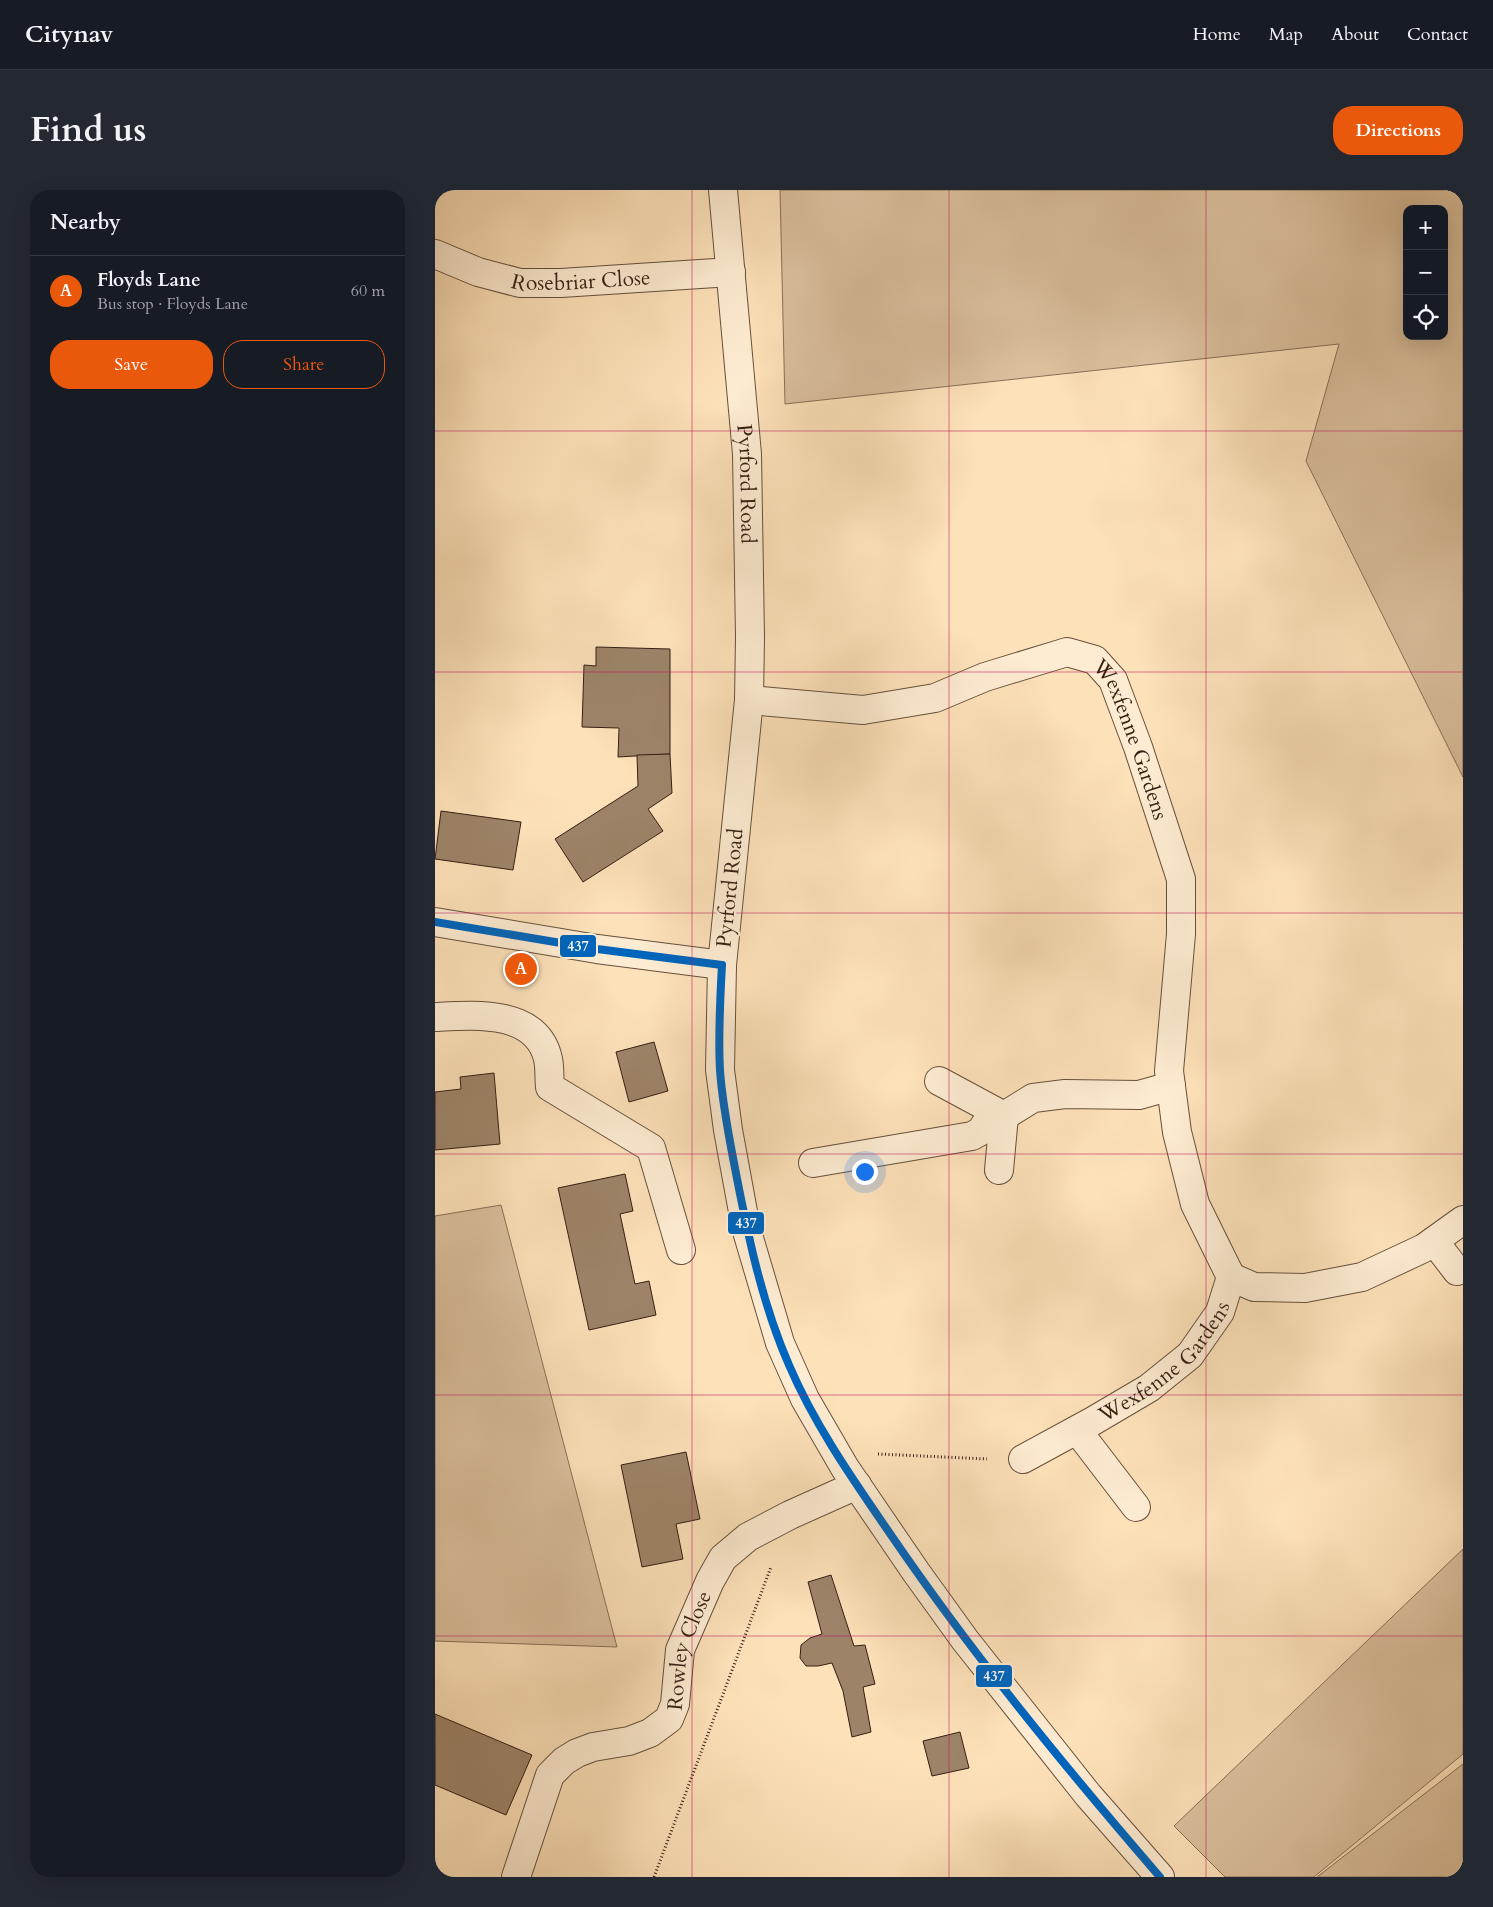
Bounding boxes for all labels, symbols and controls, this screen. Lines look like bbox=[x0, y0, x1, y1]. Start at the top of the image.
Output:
text: Citynav bbox=[25, 18, 113, 51]
text: Home bbox=[1193, 22, 1241, 47]
text: Map bbox=[1269, 22, 1303, 47]
text: About bbox=[1331, 22, 1379, 47]
text: Contact bbox=[1407, 22, 1468, 47]
text: Find us bbox=[30, 106, 146, 154]
button: Directions bbox=[1333, 106, 1463, 155]
map controls bbox=[1403, 205, 1448, 340]
button: + bbox=[1403, 205, 1448, 250]
text: Nearby bbox=[50, 208, 121, 237]
button: − bbox=[1403, 250, 1448, 295]
street label: Rosebriar Close bbox=[508, 263, 651, 299]
text: Floyds Lane bbox=[97, 267, 201, 293]
text: A bbox=[60, 280, 72, 302]
text: 60 m bbox=[351, 280, 385, 302]
text: Bus stop · Floyds Lane bbox=[97, 293, 248, 315]
button: locate bbox=[1403, 295, 1448, 340]
button: Save bbox=[50, 340, 213, 389]
button: Share bbox=[223, 340, 385, 389]
street label: Pyrford Road bbox=[730, 423, 763, 544]
street label: Wexfenne Gardens bbox=[1085, 652, 1175, 823]
street label: Pyrford Road bbox=[709, 827, 751, 949]
line badge: 437 bbox=[559, 934, 597, 958]
text: 437 bbox=[567, 937, 589, 956]
pin: A bbox=[505, 950, 537, 988]
your location bbox=[852, 1159, 878, 1185]
line badge: 437 bbox=[727, 1211, 765, 1235]
text: 437 bbox=[735, 1214, 757, 1233]
street label: Wexfenne Gardens bbox=[1092, 1298, 1237, 1430]
street label: Rowley Close bbox=[660, 1586, 719, 1712]
line badge: 437 bbox=[975, 1664, 1013, 1688]
text: 437 bbox=[983, 1667, 1005, 1686]

